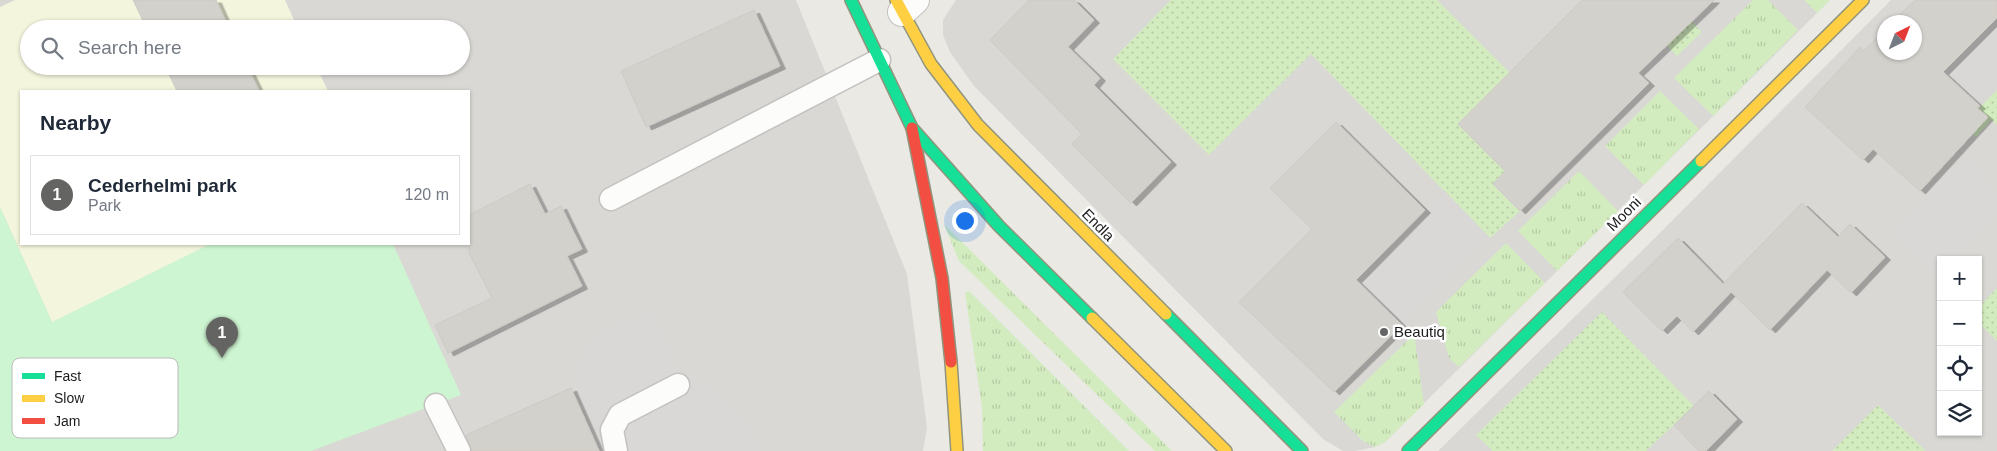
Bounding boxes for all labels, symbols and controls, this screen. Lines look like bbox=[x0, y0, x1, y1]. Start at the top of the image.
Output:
north arrow bbox=[1877, 15, 1922, 60]
search box bbox=[20, 20, 470, 75]
icon: search bbox=[38, 34, 66, 62]
text: Search here bbox=[78, 37, 182, 58]
text: Nearby bbox=[40, 111, 111, 134]
text: Cederhelmi park bbox=[88, 175, 237, 196]
text: 1 bbox=[53, 186, 61, 203]
text: 120 m bbox=[405, 186, 449, 203]
street label: Mooni bbox=[1603, 193, 1644, 234]
text: Park bbox=[88, 197, 121, 214]
street label: Endla bbox=[1079, 205, 1118, 245]
your location bbox=[952, 208, 978, 234]
map controls bbox=[1937, 256, 1982, 436]
button: + bbox=[1937, 256, 1982, 301]
button: − bbox=[1937, 301, 1982, 346]
pin: 1 bbox=[206, 317, 238, 358]
place label: Beautiq bbox=[1394, 323, 1445, 340]
marker: Beautiq bbox=[1378, 326, 1390, 338]
button: locate bbox=[1937, 346, 1982, 391]
legend bbox=[12, 358, 178, 438]
text: Fast bbox=[54, 368, 81, 384]
text: Slow bbox=[54, 390, 85, 406]
button: layers bbox=[1937, 391, 1982, 436]
text: Jam bbox=[54, 413, 80, 429]

